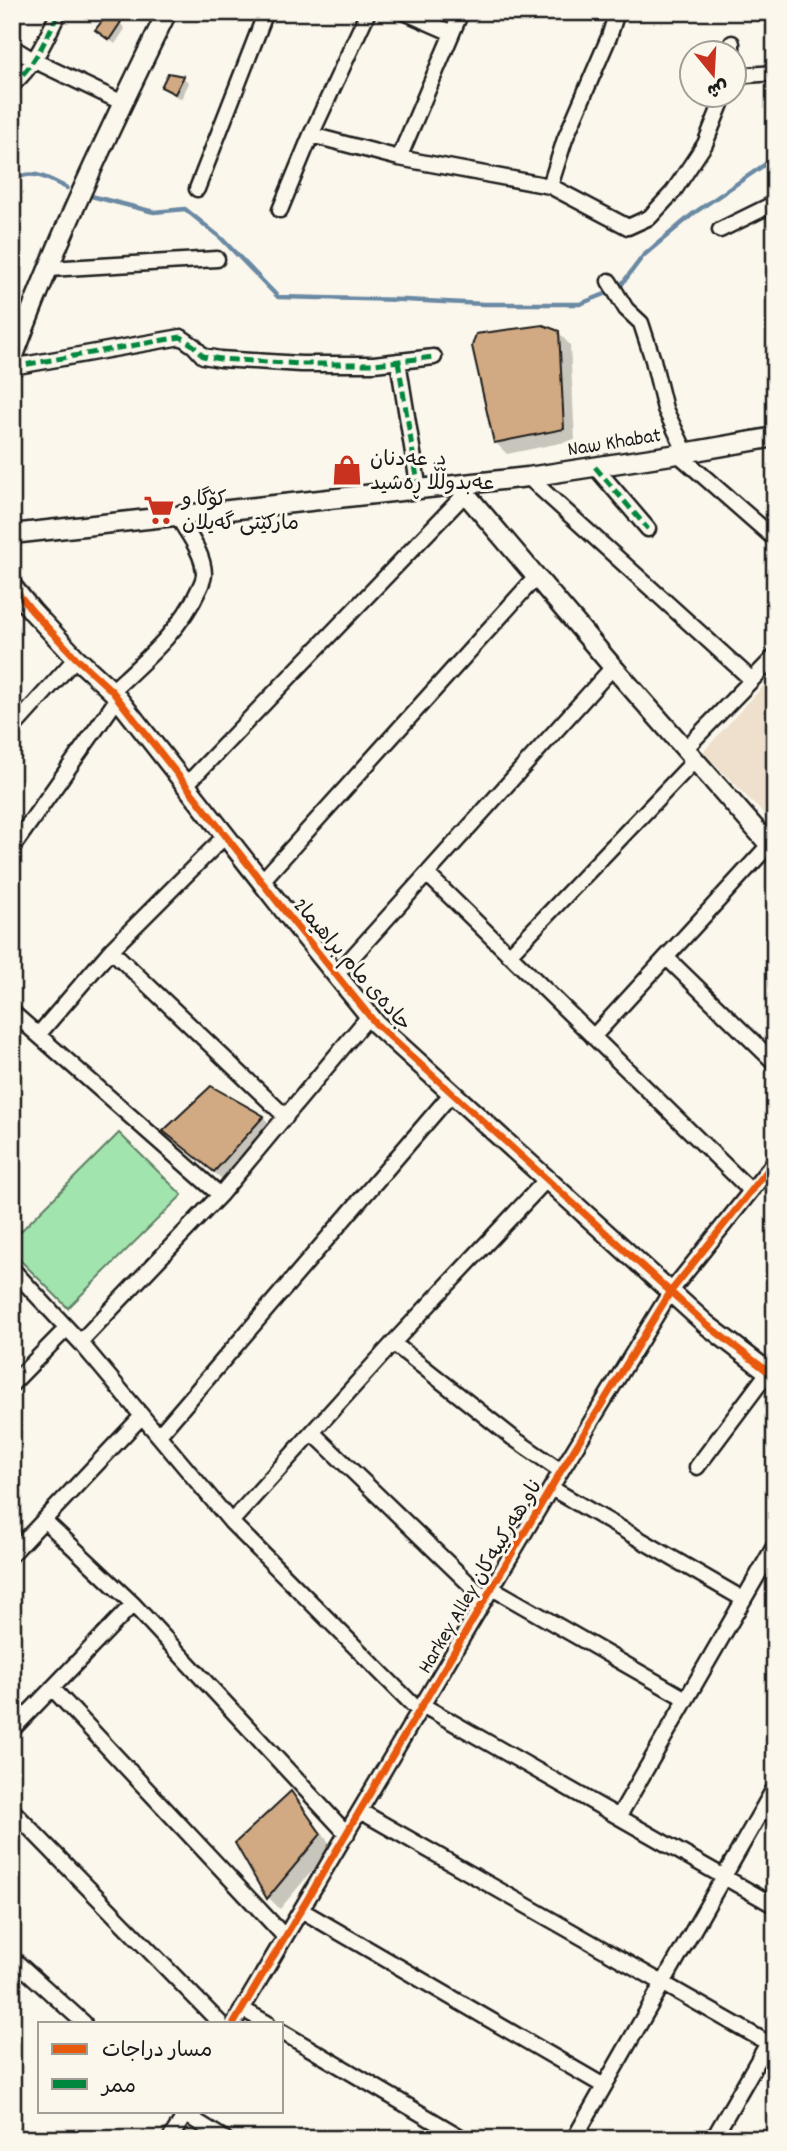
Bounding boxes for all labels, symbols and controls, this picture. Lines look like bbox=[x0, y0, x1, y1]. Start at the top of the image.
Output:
north arrow bbox=[678, 38, 748, 108]
text: ش bbox=[703, 71, 731, 103]
street label: Naw Khabat bbox=[565, 422, 664, 466]
place label: د. عەدنان عەبدوڵڵا ڕەشید bbox=[370, 446, 494, 500]
shop icon: د. عەدنان عەبدوڵڵا ڕەشید bbox=[330, 453, 364, 487]
place label: کۆگا و مارکێتی گەیلان bbox=[180, 486, 299, 540]
supermarket icon: کۆگا و مارکێتی گەیلان bbox=[142, 493, 176, 527]
street label: جادەی مام براهیما2 bbox=[284, 893, 417, 1039]
street label: Harkey Alley ناو هەركييەكان bbox=[412, 1475, 551, 1680]
legend bbox=[38, 2022, 284, 2112]
text: مسار دراجات bbox=[102, 2037, 212, 2067]
text: ممر bbox=[100, 2073, 136, 2103]

